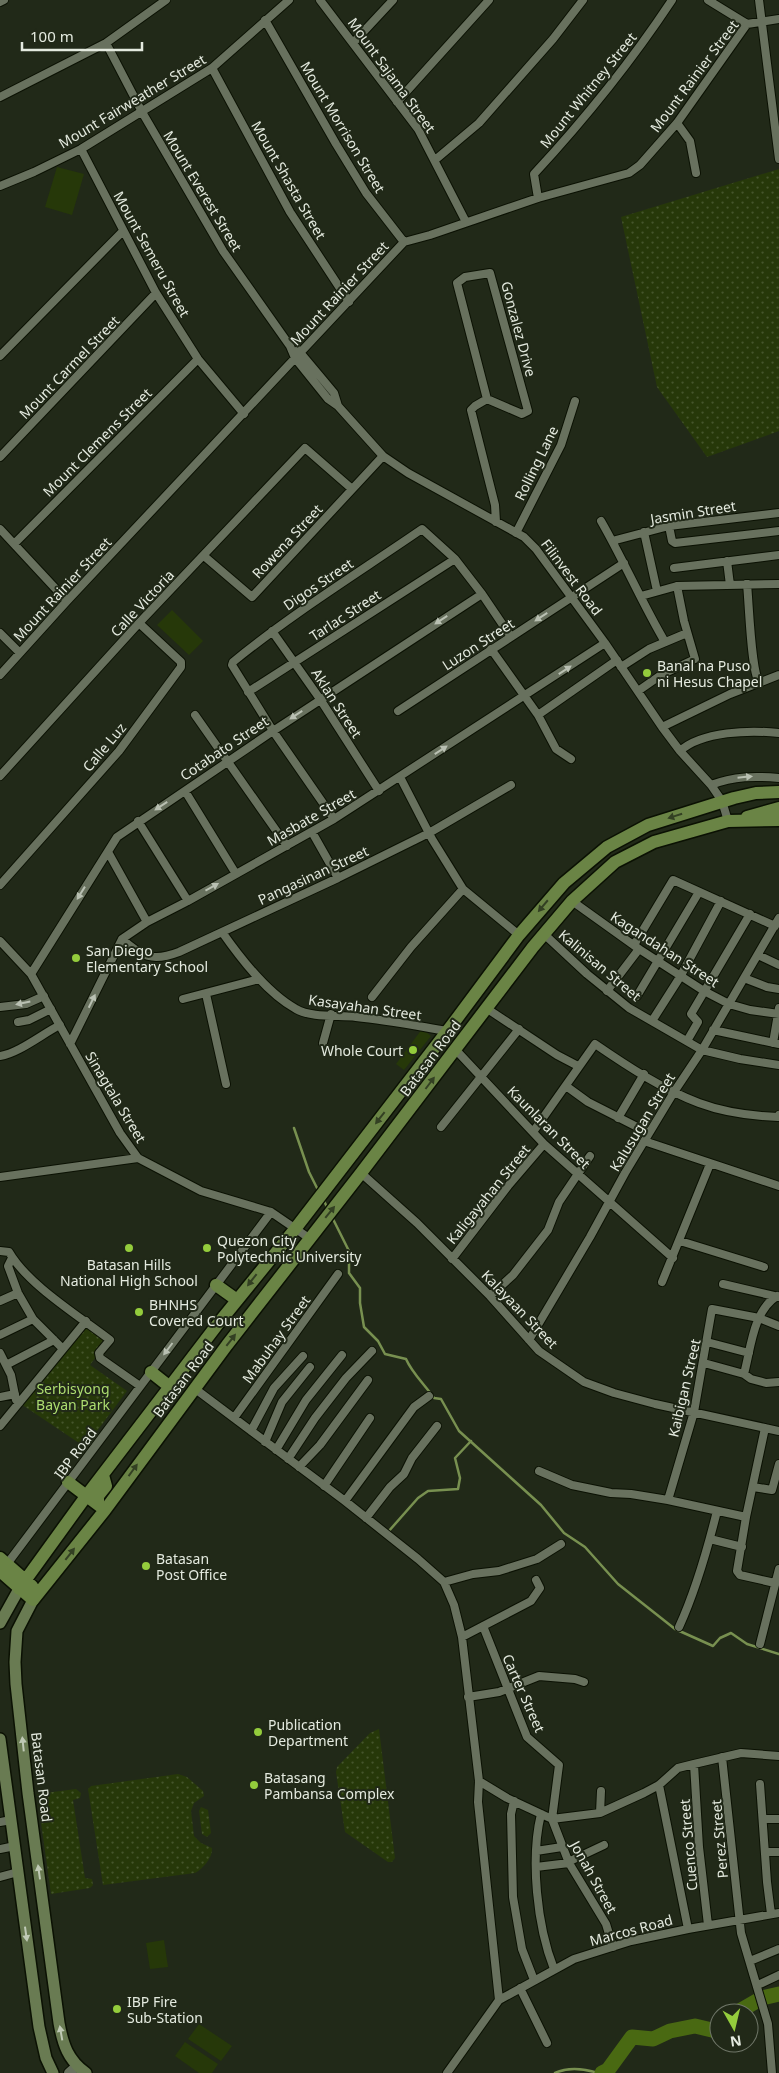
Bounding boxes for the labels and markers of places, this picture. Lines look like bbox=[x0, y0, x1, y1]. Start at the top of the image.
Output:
place label: Banal na Puso ni Hesus Chapel bbox=[657, 656, 762, 691]
marker: Banal na Puso ni Hesus Chapel bbox=[641, 667, 653, 679]
place label: San Diego Elementary School bbox=[86, 941, 208, 976]
marker: San Diego Elementary School bbox=[70, 952, 82, 964]
place label: Whole Court bbox=[321, 1041, 403, 1060]
marker: Whole Court bbox=[407, 1044, 419, 1056]
place label: Quezon City Polytechnic University bbox=[217, 1231, 362, 1266]
marker: Batasan Hills National High School bbox=[123, 1242, 135, 1254]
marker: Quezon City Polytechnic University bbox=[201, 1242, 213, 1254]
place label: Batasan Hills National High School bbox=[60, 1255, 198, 1290]
place label: BHNHS Covered Court bbox=[149, 1295, 244, 1330]
marker: BHNHS Covered Court bbox=[133, 1306, 145, 1318]
place label: Batasan Post Office bbox=[156, 1549, 227, 1584]
marker: Batasan Post Office bbox=[140, 1560, 152, 1572]
place label: Publication Department bbox=[268, 1715, 348, 1750]
marker: Publication Department bbox=[252, 1726, 264, 1738]
place label: Batasang Pambansa Complex bbox=[264, 1768, 395, 1803]
marker: Batasang Pambansa Complex bbox=[248, 1779, 260, 1791]
place label: IBP Fire Sub-Station bbox=[127, 1992, 203, 2027]
marker: IBP Fire Sub-Station bbox=[111, 2003, 123, 2015]

